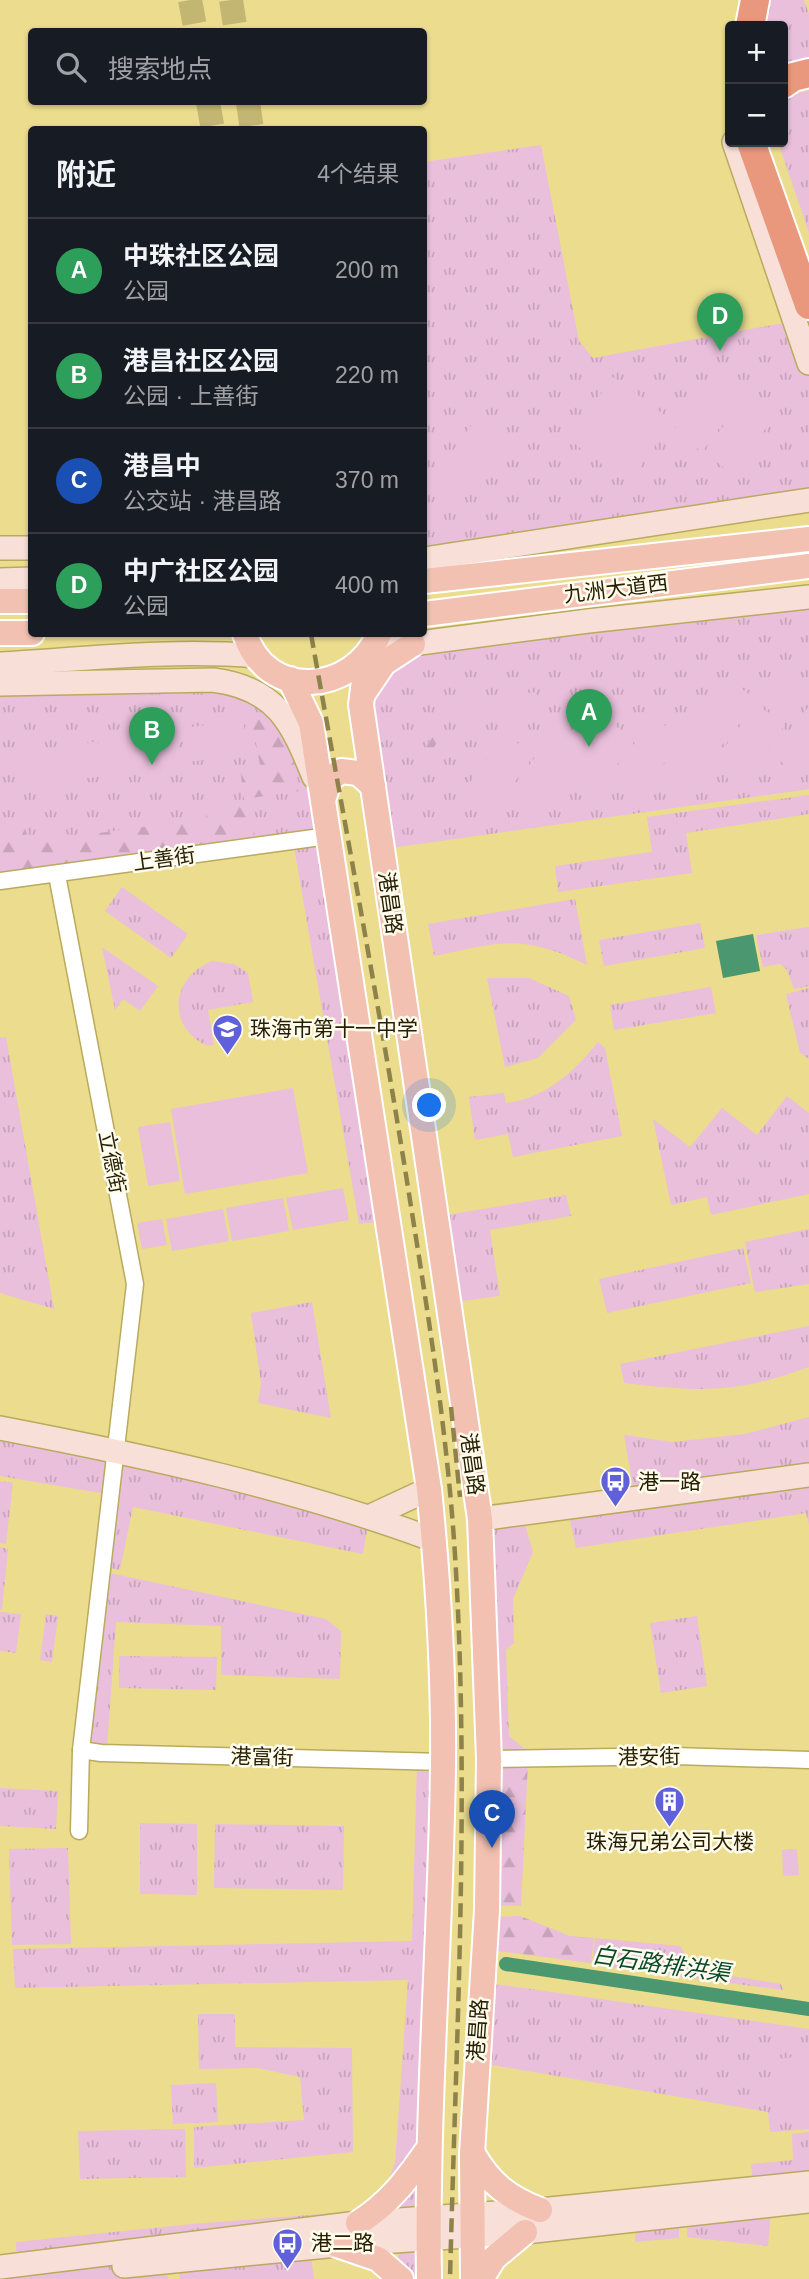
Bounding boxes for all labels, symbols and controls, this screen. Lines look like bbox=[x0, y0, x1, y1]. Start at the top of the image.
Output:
map controls bbox=[725, 21, 788, 147]
button: + bbox=[725, 21, 788, 84]
search box bbox=[28, 28, 427, 105]
icon: search bbox=[52, 48, 90, 86]
text: 搜索地点 bbox=[108, 54, 212, 84]
button: − bbox=[725, 84, 788, 147]
text: 附近 bbox=[56, 158, 116, 191]
text: 4个结果 bbox=[317, 161, 399, 187]
text: 中珠社区公园 bbox=[123, 241, 279, 271]
text: A bbox=[71, 257, 87, 283]
text: 200 m bbox=[335, 257, 399, 283]
text: 公园 bbox=[123, 278, 169, 304]
pin: D bbox=[697, 293, 743, 351]
text: 港昌社区公园 bbox=[123, 346, 279, 376]
text: B bbox=[71, 362, 87, 388]
text: 220 m bbox=[335, 362, 399, 388]
text: 公园 · 上善街 bbox=[123, 383, 258, 409]
text: 港昌中 bbox=[123, 451, 201, 481]
text: C bbox=[71, 467, 87, 493]
text: 370 m bbox=[335, 467, 399, 493]
text: 公交站 · 港昌路 bbox=[123, 488, 281, 514]
text: 中广社区公园 bbox=[123, 556, 279, 586]
street label: 九洲大道西 bbox=[562, 571, 669, 606]
text: D bbox=[71, 572, 87, 598]
text: 400 m bbox=[335, 572, 399, 598]
text: 公园 bbox=[123, 593, 169, 619]
pin: A bbox=[566, 689, 612, 747]
pin: B bbox=[129, 707, 175, 765]
street label: 上善街 bbox=[131, 843, 197, 874]
street label: 港昌路 bbox=[375, 870, 406, 936]
school or university icon: 珠海市第十一中学 bbox=[210, 1012, 244, 1056]
place label: 珠海市第十一中学 bbox=[250, 1017, 418, 1040]
your location bbox=[412, 1088, 446, 1122]
street label: 立德街 bbox=[95, 1129, 130, 1195]
street label: 港昌路 bbox=[457, 1431, 488, 1497]
bus stop icon: 港一路 bbox=[598, 1465, 632, 1509]
place label: 港一路 bbox=[638, 1470, 701, 1493]
street label: 港富街 bbox=[230, 1744, 294, 1769]
street label: 港安街 bbox=[617, 1744, 681, 1769]
building icon: 珠海兄弟公司大楼 bbox=[653, 1785, 687, 1829]
pin: C bbox=[469, 1790, 515, 1848]
place label: 珠海兄弟公司大楼 bbox=[586, 1830, 754, 1853]
water label: 白石路排洪渠 bbox=[591, 1942, 734, 1987]
street label: 港昌路 bbox=[464, 1998, 491, 2062]
bus stop icon: 港二路 bbox=[271, 2226, 305, 2270]
place label: 港二路 bbox=[311, 2231, 374, 2254]

